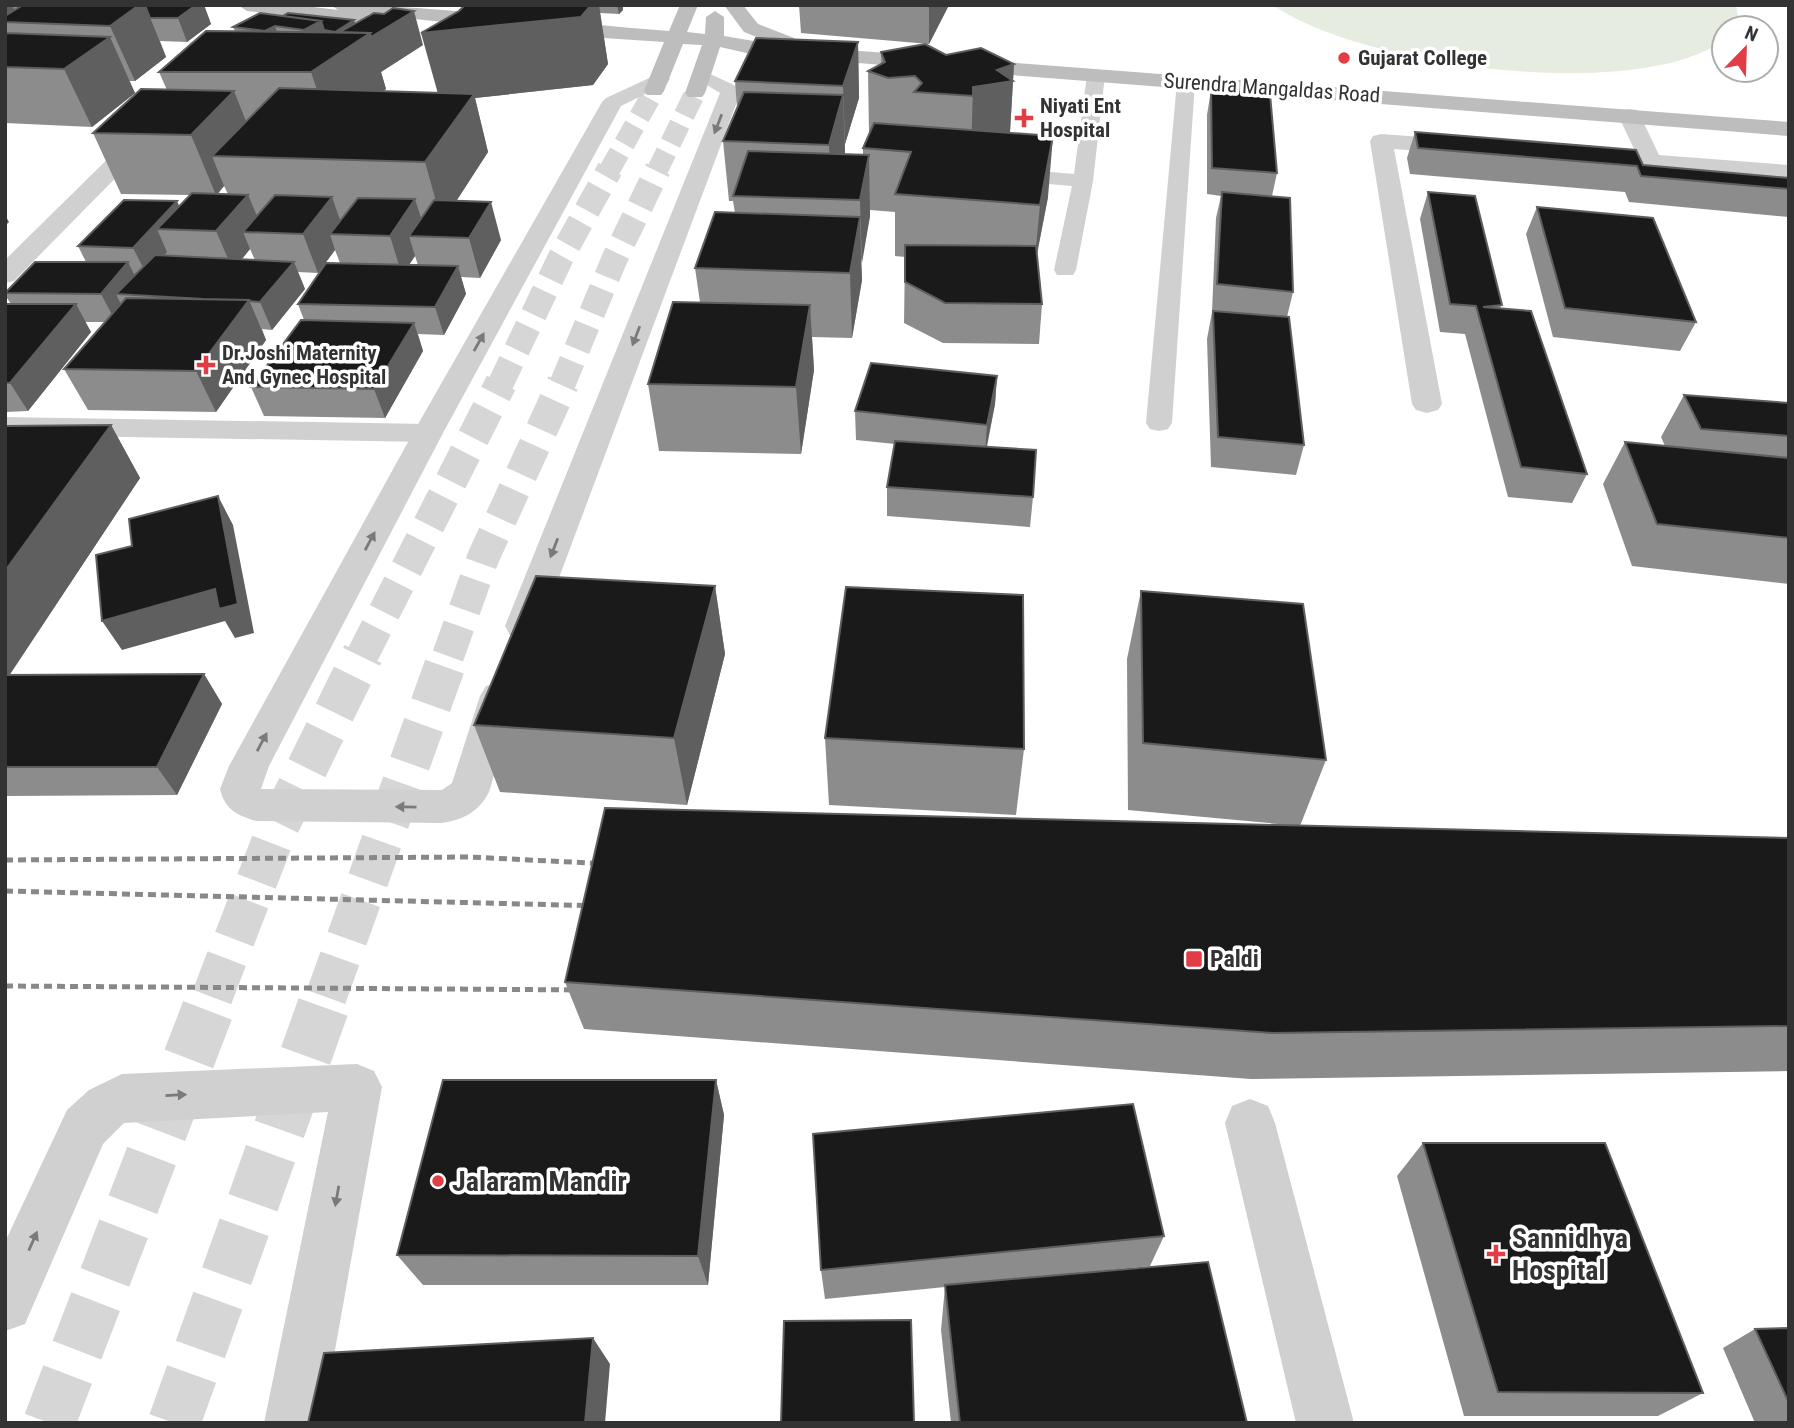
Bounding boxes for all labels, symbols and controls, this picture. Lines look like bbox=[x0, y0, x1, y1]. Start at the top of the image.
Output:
north arrow bbox=[1710, 14, 1780, 84]
text: N bbox=[1742, 21, 1761, 47]
place label: Gujarat College bbox=[1358, 46, 1487, 70]
marker: Gujarat College bbox=[1336, 50, 1352, 66]
street label: Surendra Mangaldas Road bbox=[1163, 68, 1381, 108]
place label: Niyati Ent Hospital bbox=[1040, 94, 1121, 142]
marker: Niyati Ent Hospital bbox=[1014, 108, 1034, 128]
one-way arrow bbox=[713, 114, 724, 135]
one-way arrow bbox=[631, 326, 642, 347]
one-way arrow bbox=[473, 332, 485, 351]
place label: Dr.Joshi Maternity And Gynec Hospital bbox=[222, 341, 386, 389]
marker: Dr.Joshi Maternity And Gynec Hospital bbox=[196, 355, 216, 375]
one-way arrow bbox=[364, 531, 375, 551]
one-way arrow bbox=[548, 538, 559, 559]
one-way arrow bbox=[256, 732, 268, 751]
one-way arrow bbox=[395, 801, 417, 813]
place label: Paldi bbox=[1210, 945, 1259, 973]
marker: Paldi bbox=[1184, 949, 1204, 969]
one-way arrow bbox=[165, 1090, 187, 1101]
place label: Jalaram Mandir bbox=[452, 1165, 627, 1198]
marker: Jalaram Mandir bbox=[430, 1173, 446, 1189]
one-way arrow bbox=[331, 1185, 342, 1207]
place label: Sannidhya Hospital bbox=[1512, 1222, 1628, 1287]
one-way arrow bbox=[28, 1231, 39, 1252]
marker: Sannidhya Hospital bbox=[1486, 1244, 1506, 1264]

